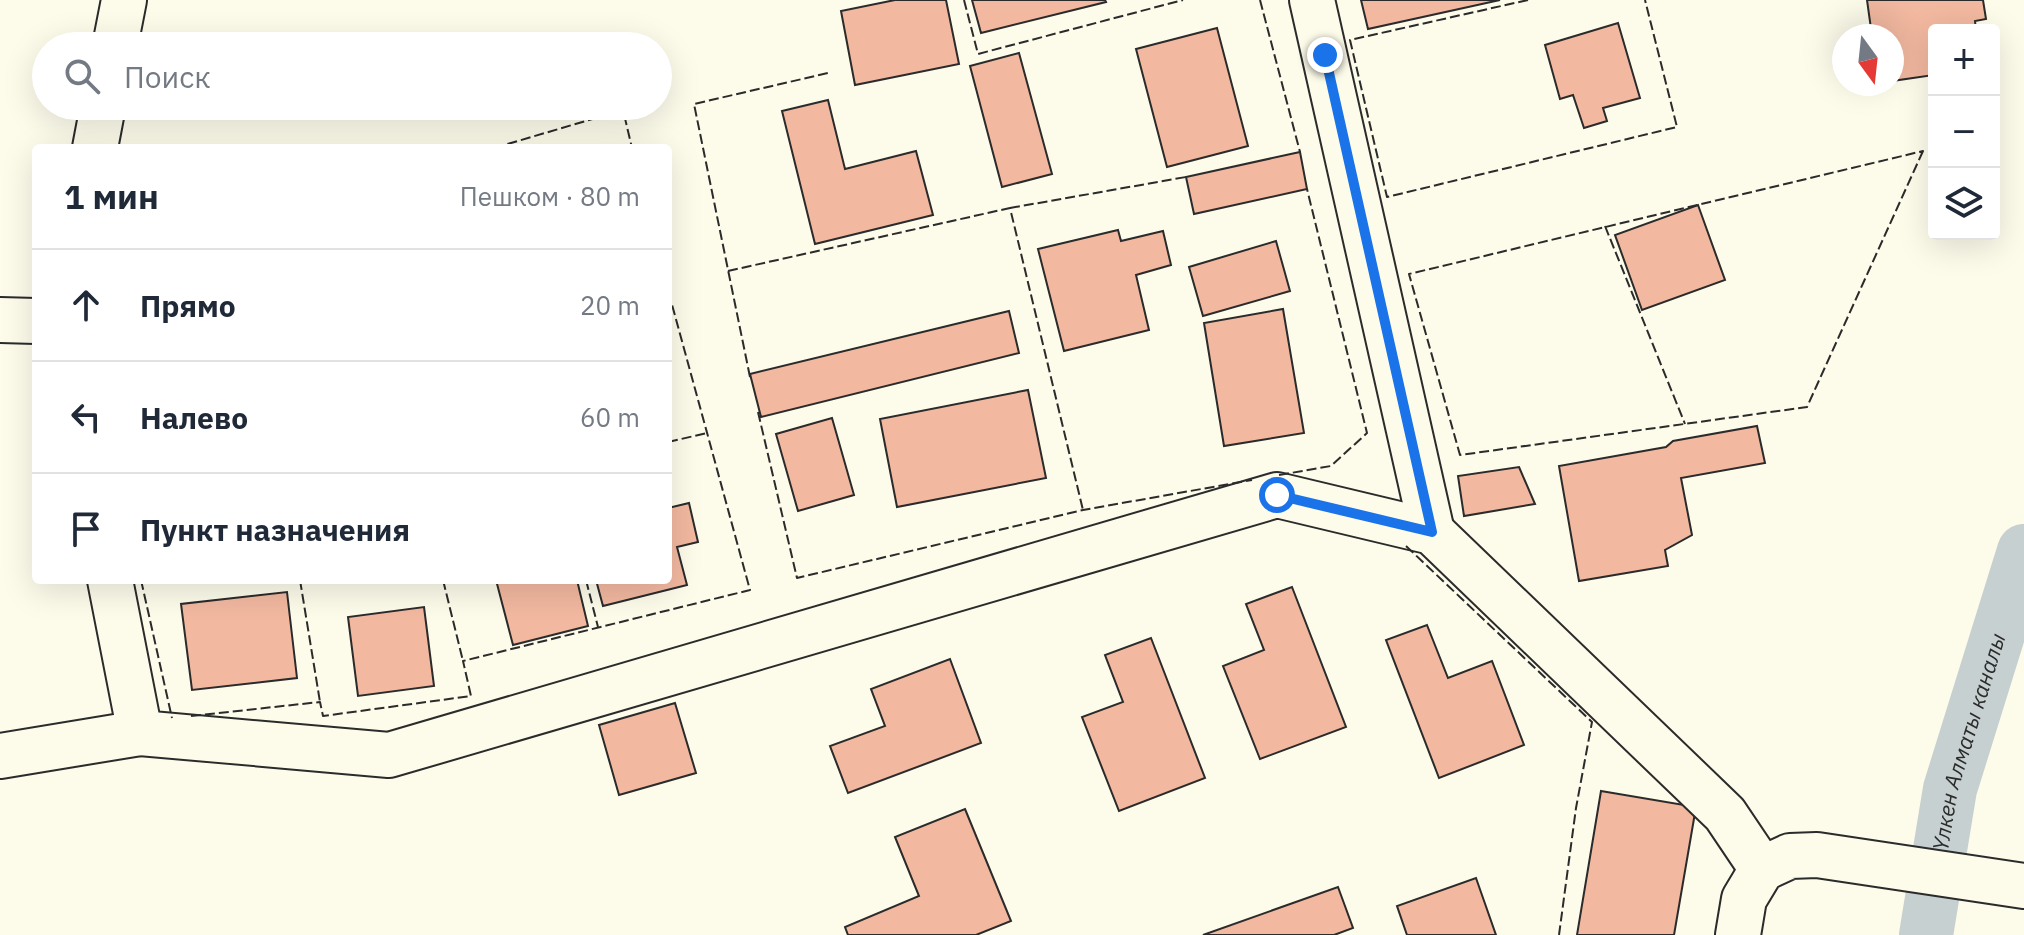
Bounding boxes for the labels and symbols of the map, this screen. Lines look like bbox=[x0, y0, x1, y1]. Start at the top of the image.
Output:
north arrow bbox=[1832, 24, 1904, 96]
route end bbox=[1307, 37, 1343, 73]
route start bbox=[1259, 477, 1295, 513]
water label: Үлкен Алматы каналы bbox=[1925, 629, 2012, 853]

